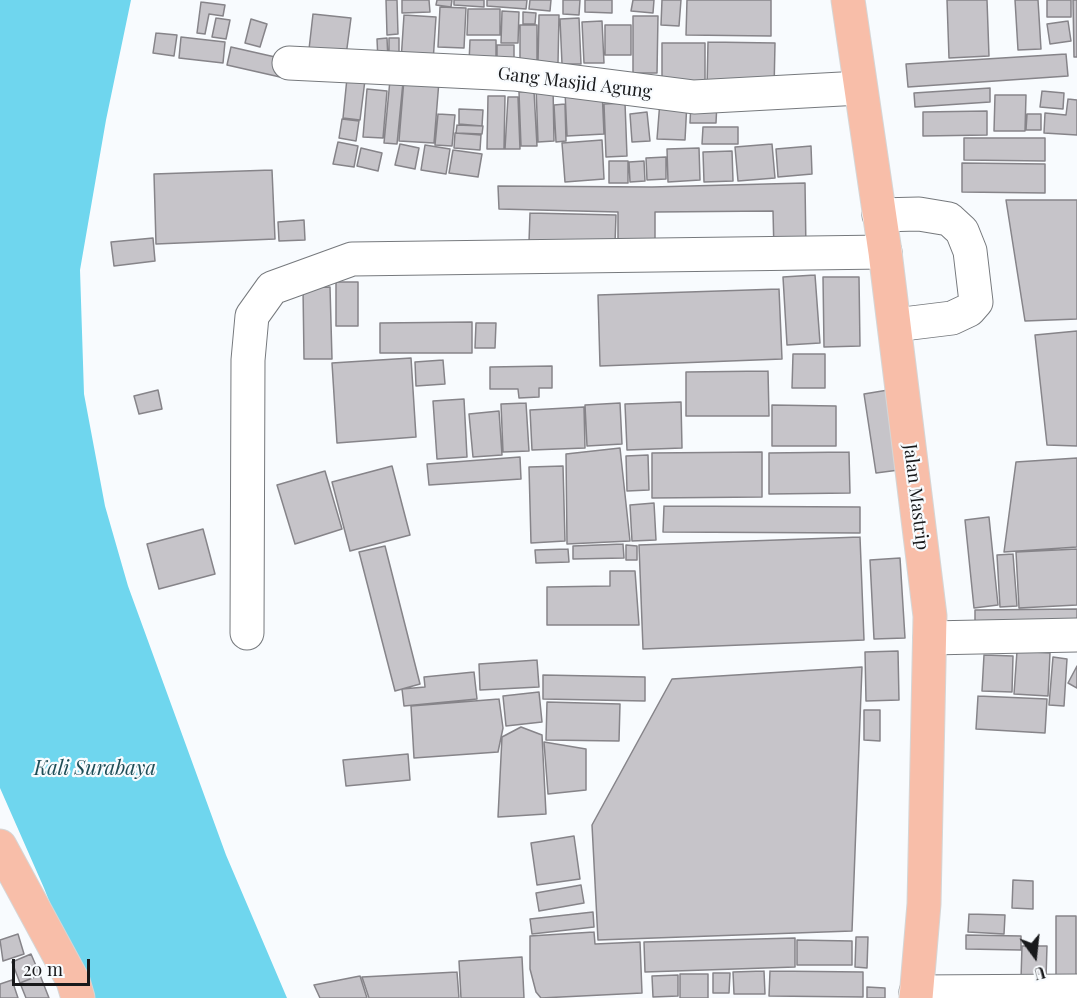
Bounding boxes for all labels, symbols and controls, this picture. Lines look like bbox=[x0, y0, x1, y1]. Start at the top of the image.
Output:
street label: Gang Masjid Agung bbox=[497, 63, 653, 103]
street label: Jalan Mastrip bbox=[899, 443, 933, 551]
water label: Kali Surabaya bbox=[34, 757, 156, 781]
north arrow bbox=[1005, 926, 1065, 986]
scale bar bbox=[15, 947, 93, 985]
text: 20 m bbox=[23, 957, 63, 981]
text: U bbox=[1032, 962, 1048, 985]

